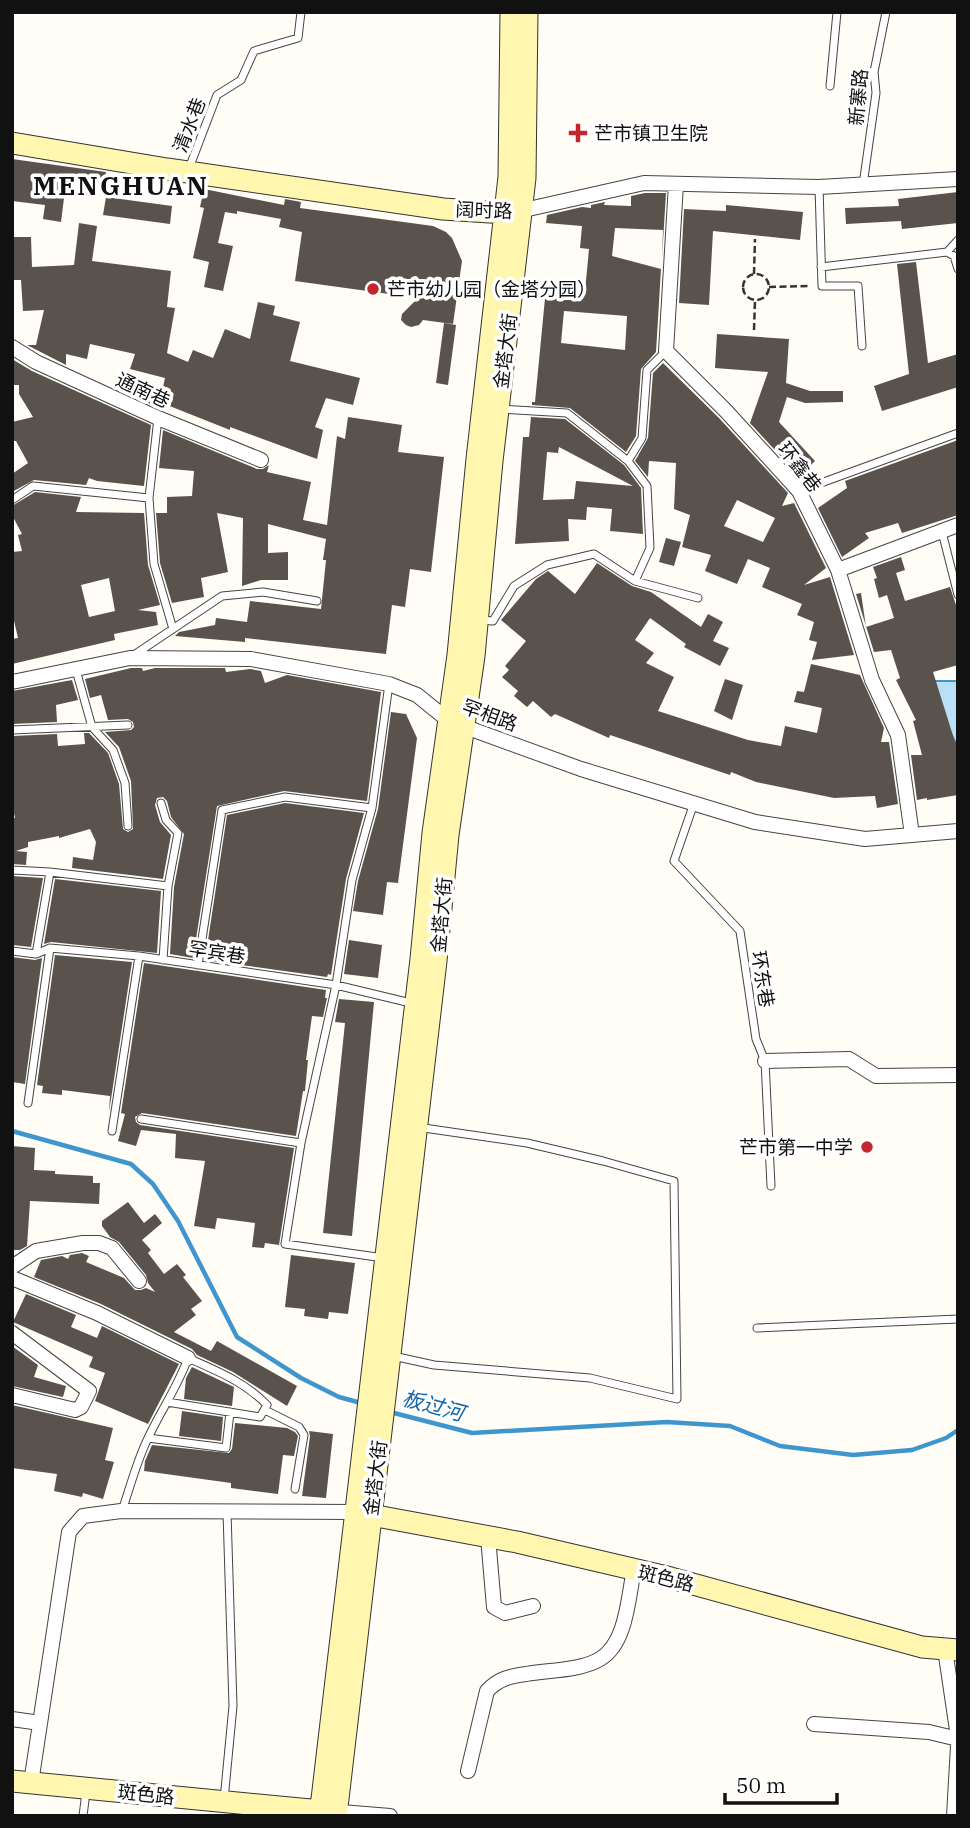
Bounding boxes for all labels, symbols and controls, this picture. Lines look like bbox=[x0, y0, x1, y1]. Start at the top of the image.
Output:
street label: 新寨路 bbox=[844, 68, 872, 126]
street label: 清水巷 bbox=[168, 94, 210, 156]
place label: 芒市镇卫生院 bbox=[594, 121, 708, 145]
marker: 芒市镇卫生院 bbox=[568, 123, 588, 143]
district label: MENGHUAN bbox=[33, 168, 209, 202]
street label: 阔时路 bbox=[455, 197, 513, 223]
place label: 芒市幼儿园（金塔分园） bbox=[387, 277, 596, 301]
marker: 芒市幼儿园（金塔分园） bbox=[365, 281, 381, 297]
street label: 金塔大街 bbox=[488, 312, 522, 390]
street label: 通南巷 bbox=[112, 367, 174, 413]
street label: 环鑫巷 bbox=[773, 437, 827, 497]
street label: 罕相路 bbox=[459, 694, 521, 736]
street label: 金塔大街 bbox=[426, 876, 456, 954]
street label: 罕宾巷 bbox=[187, 936, 247, 968]
street label: 环东巷 bbox=[747, 949, 779, 1009]
place label: 芒市第一中学 bbox=[739, 1135, 853, 1159]
marker: 芒市第一中学 bbox=[859, 1139, 875, 1155]
water label: 板过河 bbox=[399, 1383, 471, 1428]
street label: 金塔大街 bbox=[358, 1439, 392, 1517]
street label: 斑色路 bbox=[635, 1559, 697, 1597]
scale bar bbox=[725, 1762, 837, 1806]
text: 50 m bbox=[736, 1771, 786, 1799]
street label: 斑色路 bbox=[116, 1779, 176, 1809]

